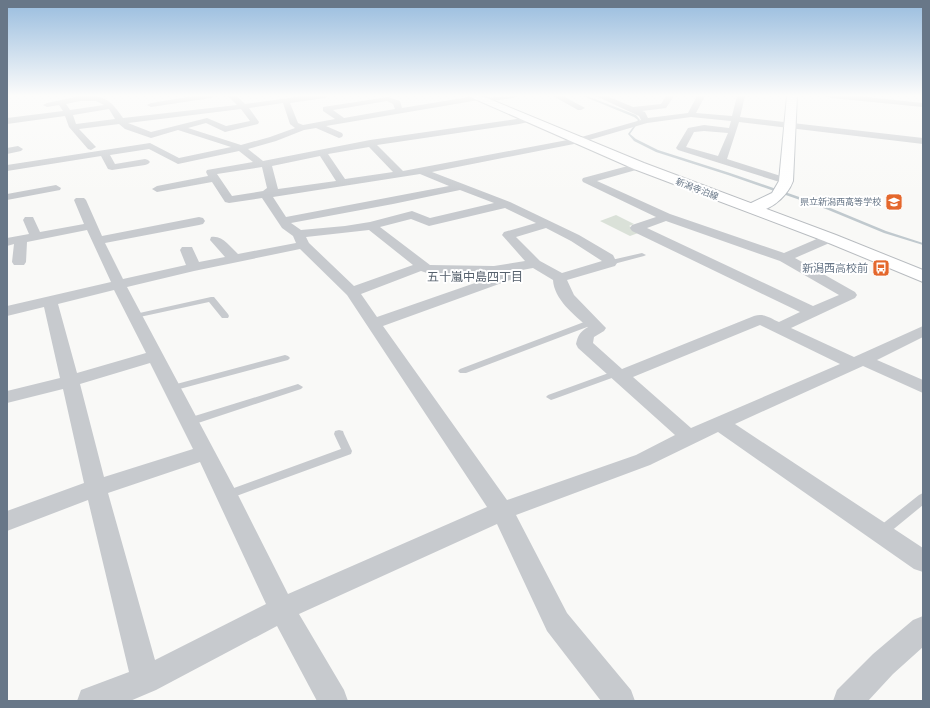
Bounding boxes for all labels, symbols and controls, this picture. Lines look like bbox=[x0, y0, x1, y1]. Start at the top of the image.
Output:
street label: 新潟寺泊線 bbox=[674, 176, 721, 203]
school or university icon: 県立新潟西高等学校 bbox=[884, 192, 904, 212]
place label: 県立新潟西高等学校 bbox=[800, 197, 881, 208]
bus stop icon: 新潟西高校前 bbox=[871, 258, 891, 278]
place label: 新潟西高校前 bbox=[802, 262, 868, 276]
district label: 五十嵐中島四丁目 bbox=[427, 270, 523, 286]

